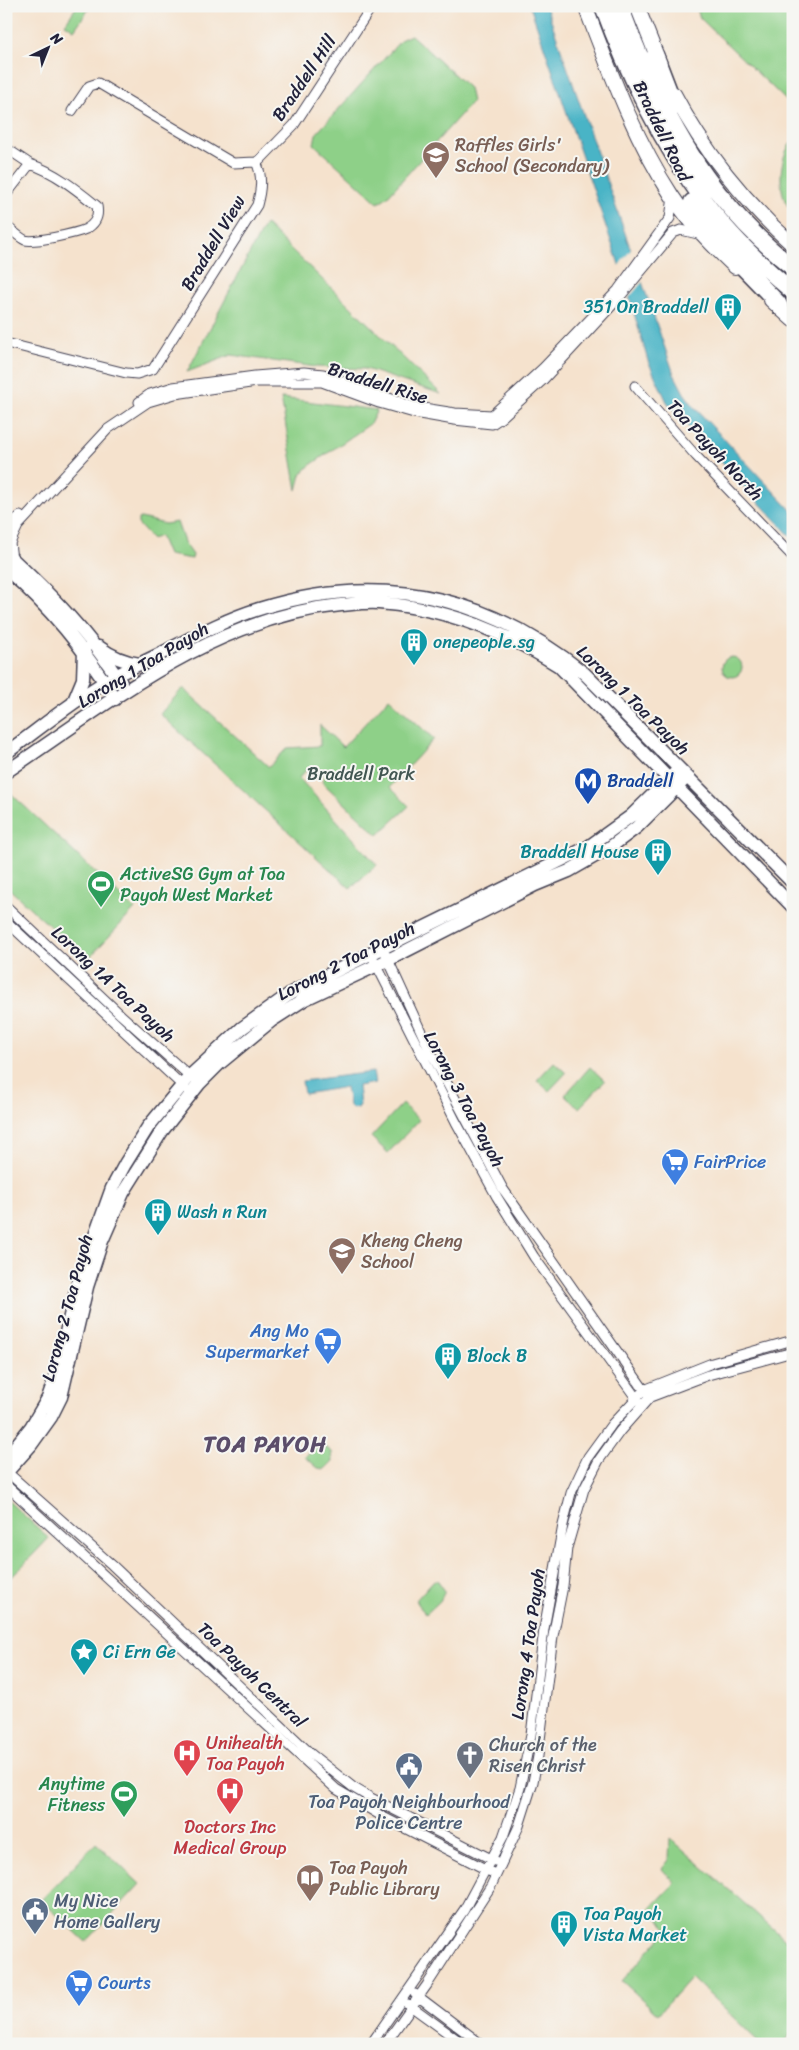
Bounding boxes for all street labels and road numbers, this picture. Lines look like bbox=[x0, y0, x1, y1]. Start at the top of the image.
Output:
street label: Braddell Hill bbox=[263, 27, 345, 128]
street label: Braddell Road bbox=[624, 75, 701, 188]
street label: Braddell View bbox=[172, 188, 255, 297]
street label: Braddell Rise bbox=[324, 353, 432, 413]
street label: Toa Payoh North bbox=[659, 392, 771, 508]
street label: Lorong 1 Toa Payoh bbox=[71, 613, 215, 717]
street label: Lorong 1 Toa Payoh bbox=[568, 637, 698, 763]
street label: Lorong 2 Toa Payoh bbox=[271, 912, 421, 1010]
street label: Lorong 1A Toa Payoh bbox=[43, 918, 183, 1050]
street label: Lorong 3 Toa Payoh bbox=[414, 1025, 514, 1173]
street label: Lorong 2 Toa Payoh bbox=[32, 1231, 102, 1385]
street label: Lorong 4 Toa Payoh bbox=[502, 1566, 554, 1722]
street label: Toa Payoh Central bbox=[190, 1614, 315, 1737]

